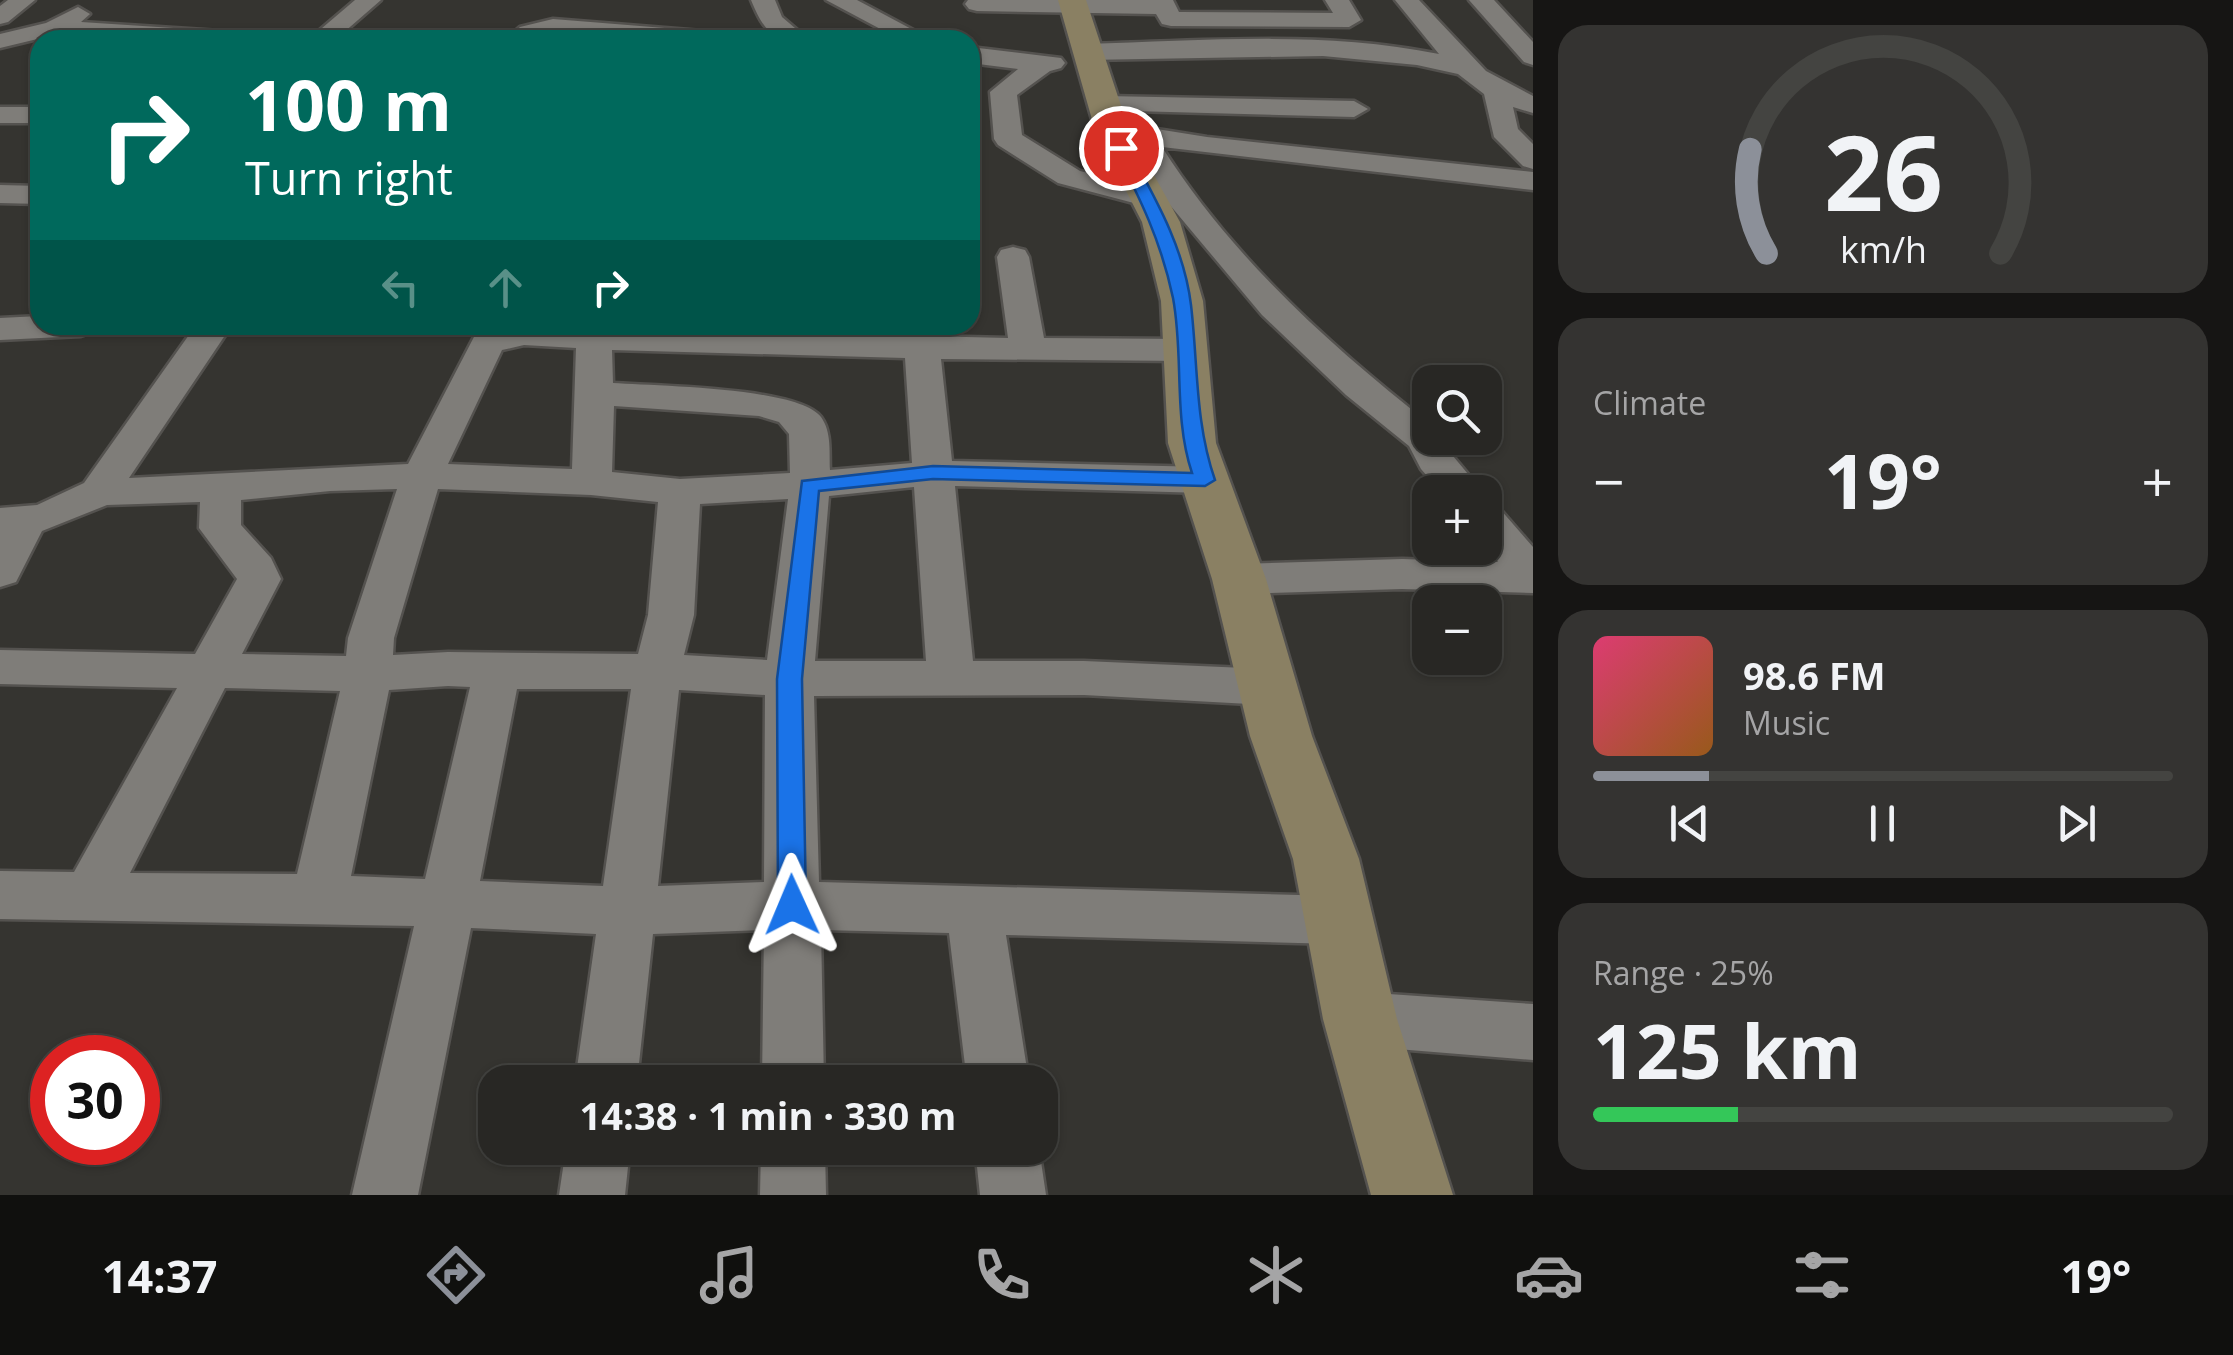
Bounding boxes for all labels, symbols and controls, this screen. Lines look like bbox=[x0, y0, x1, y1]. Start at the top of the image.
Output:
text: 100 m bbox=[245, 56, 452, 152]
icon: right bbox=[80, 70, 210, 200]
text: 26 bbox=[1824, 100, 1942, 241]
pin bbox=[1079, 106, 1164, 191]
icon: arrive bbox=[1094, 121, 1149, 176]
text: Turn right bbox=[245, 147, 453, 208]
text: km/h bbox=[1840, 225, 1926, 273]
icon: left bbox=[373, 260, 428, 315]
icon: ahead bbox=[478, 260, 533, 315]
icon: right bbox=[583, 260, 638, 315]
map controls bbox=[1412, 365, 1502, 675]
button: search bbox=[1412, 365, 1502, 455]
text: Climate bbox=[1593, 381, 1706, 424]
text: 19° bbox=[1824, 429, 1942, 531]
text: − bbox=[1593, 443, 1624, 518]
text: + bbox=[2142, 443, 2173, 518]
button: + bbox=[1412, 475, 1502, 565]
button: − bbox=[1412, 585, 1502, 675]
text: 98.6 FM bbox=[1743, 649, 1886, 701]
text: Music bbox=[1743, 701, 1830, 744]
icon: previous bbox=[1662, 796, 1717, 851]
icon: pause bbox=[1855, 796, 1910, 851]
icon: next bbox=[2049, 796, 2104, 851]
position arrow bbox=[740, 853, 844, 957]
text: Range · 25% bbox=[1593, 951, 1774, 994]
text: 125 km bbox=[1593, 999, 1861, 1101]
speed limit sign: 30 bbox=[30, 1035, 160, 1165]
text: 14:38 · 1 min · 330 m bbox=[580, 1089, 956, 1141]
icon: directions bbox=[421, 1240, 491, 1310]
icon: music bbox=[694, 1240, 764, 1310]
icon: phone bbox=[967, 1240, 1037, 1310]
icon: climate bbox=[1241, 1240, 1311, 1310]
icon: car bbox=[1514, 1240, 1584, 1310]
icon: filters bbox=[1787, 1240, 1857, 1310]
text: 14:37 bbox=[102, 1245, 217, 1306]
text: 19° bbox=[2061, 1245, 2131, 1306]

